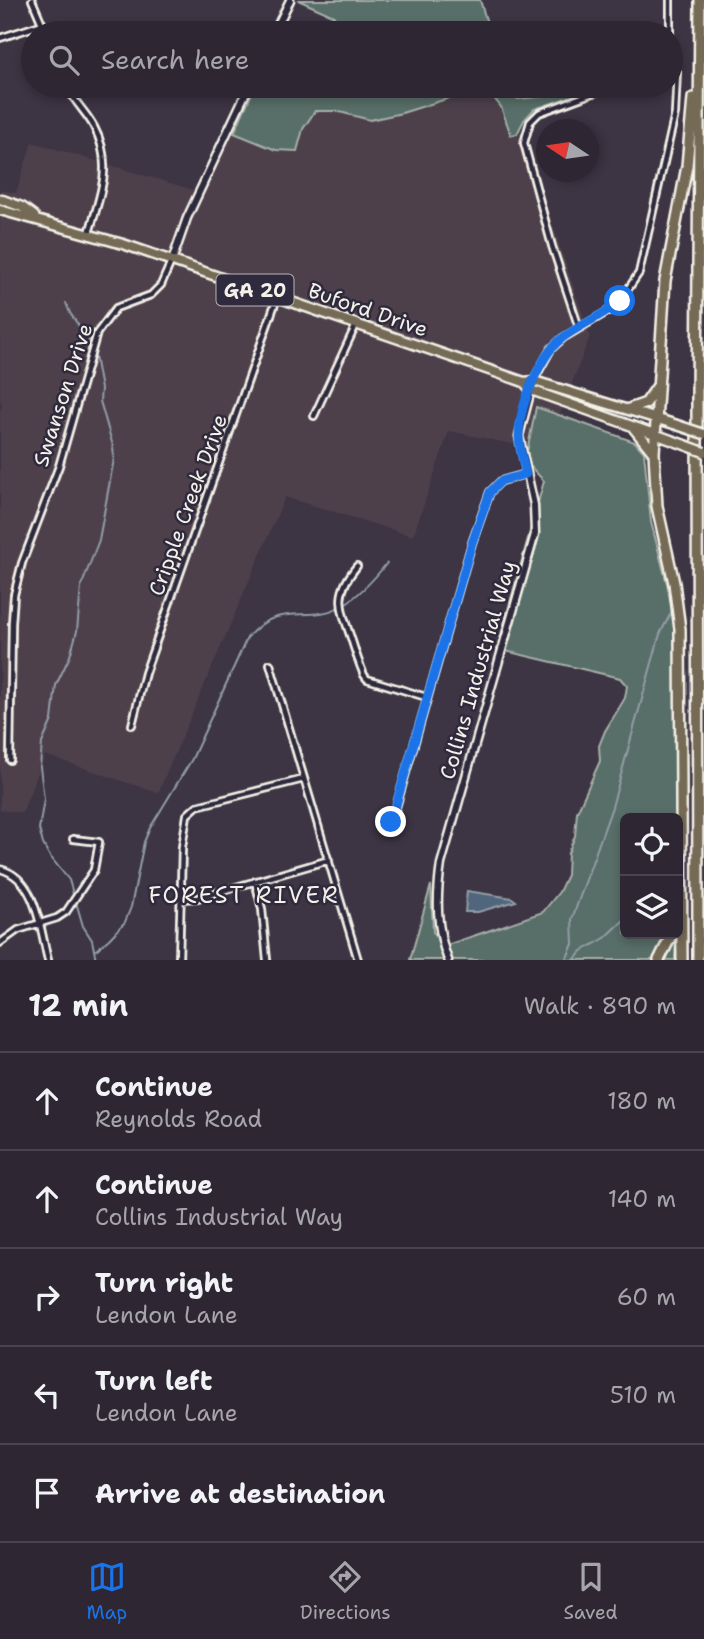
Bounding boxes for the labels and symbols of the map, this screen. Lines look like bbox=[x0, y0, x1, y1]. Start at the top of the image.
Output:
north arrow bbox=[536, 119, 599, 182]
road number: GA 20 bbox=[216, 274, 294, 306]
street label: Buford Drive bbox=[304, 276, 432, 344]
route start bbox=[604, 285, 635, 316]
street label: Swanson Drive bbox=[27, 320, 99, 470]
street label: Cripple Creek Drive bbox=[142, 410, 234, 600]
street label: Collins Industrial Way bbox=[433, 557, 523, 783]
route end bbox=[375, 806, 406, 837]
district label: FOREST RIVER bbox=[148, 880, 340, 910]

